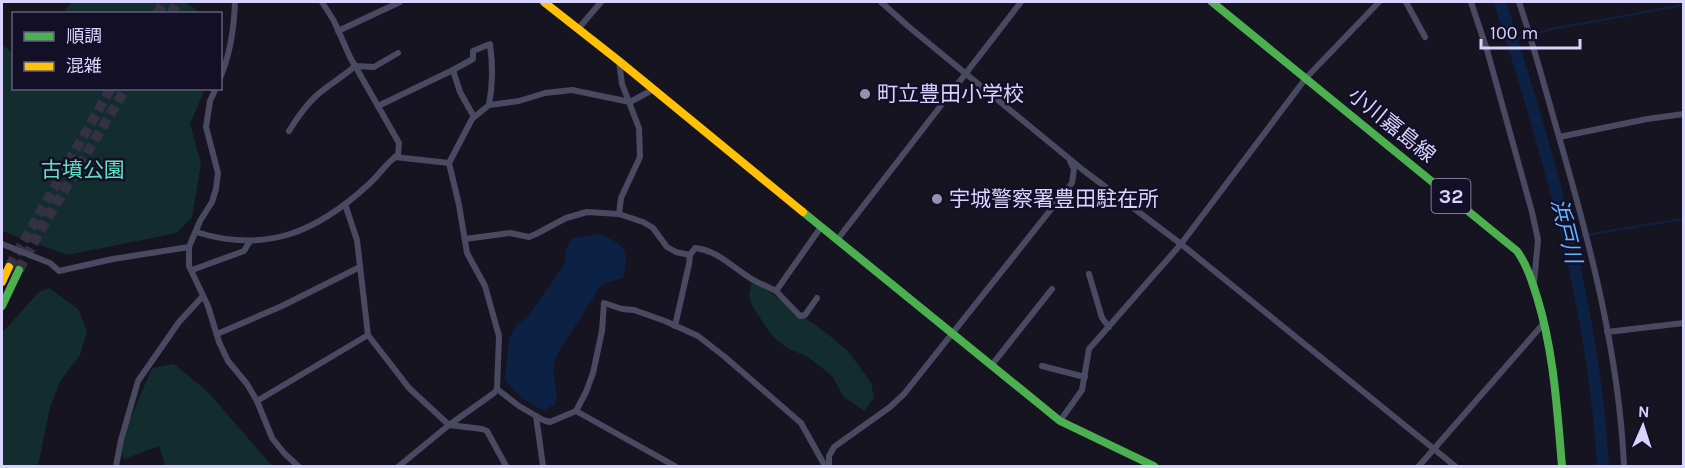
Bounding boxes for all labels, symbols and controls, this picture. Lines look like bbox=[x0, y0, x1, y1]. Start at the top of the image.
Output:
legend bbox=[12, 12, 222, 90]
scale bar bbox=[1481, 12, 1580, 50]
text: 100 m bbox=[1490, 22, 1538, 44]
text: 順調 bbox=[66, 25, 102, 47]
text: 混雑 bbox=[66, 55, 102, 77]
place label: 町立豊田小学校 bbox=[877, 82, 1024, 106]
street label: 小川嘉島線 bbox=[1344, 83, 1440, 167]
marker: 町立豊田小学校 bbox=[858, 87, 872, 101]
park label: 古墳公園 bbox=[41, 158, 125, 182]
road number: 32 bbox=[1432, 179, 1470, 213]
place label: 宇城警察署豊田駐在所 bbox=[949, 187, 1159, 211]
marker: 宇城警察署豊田駐在所 bbox=[930, 192, 944, 206]
water label: 浜戸川 bbox=[1545, 196, 1587, 268]
north arrow bbox=[1613, 396, 1673, 456]
text: N bbox=[1638, 402, 1650, 421]

